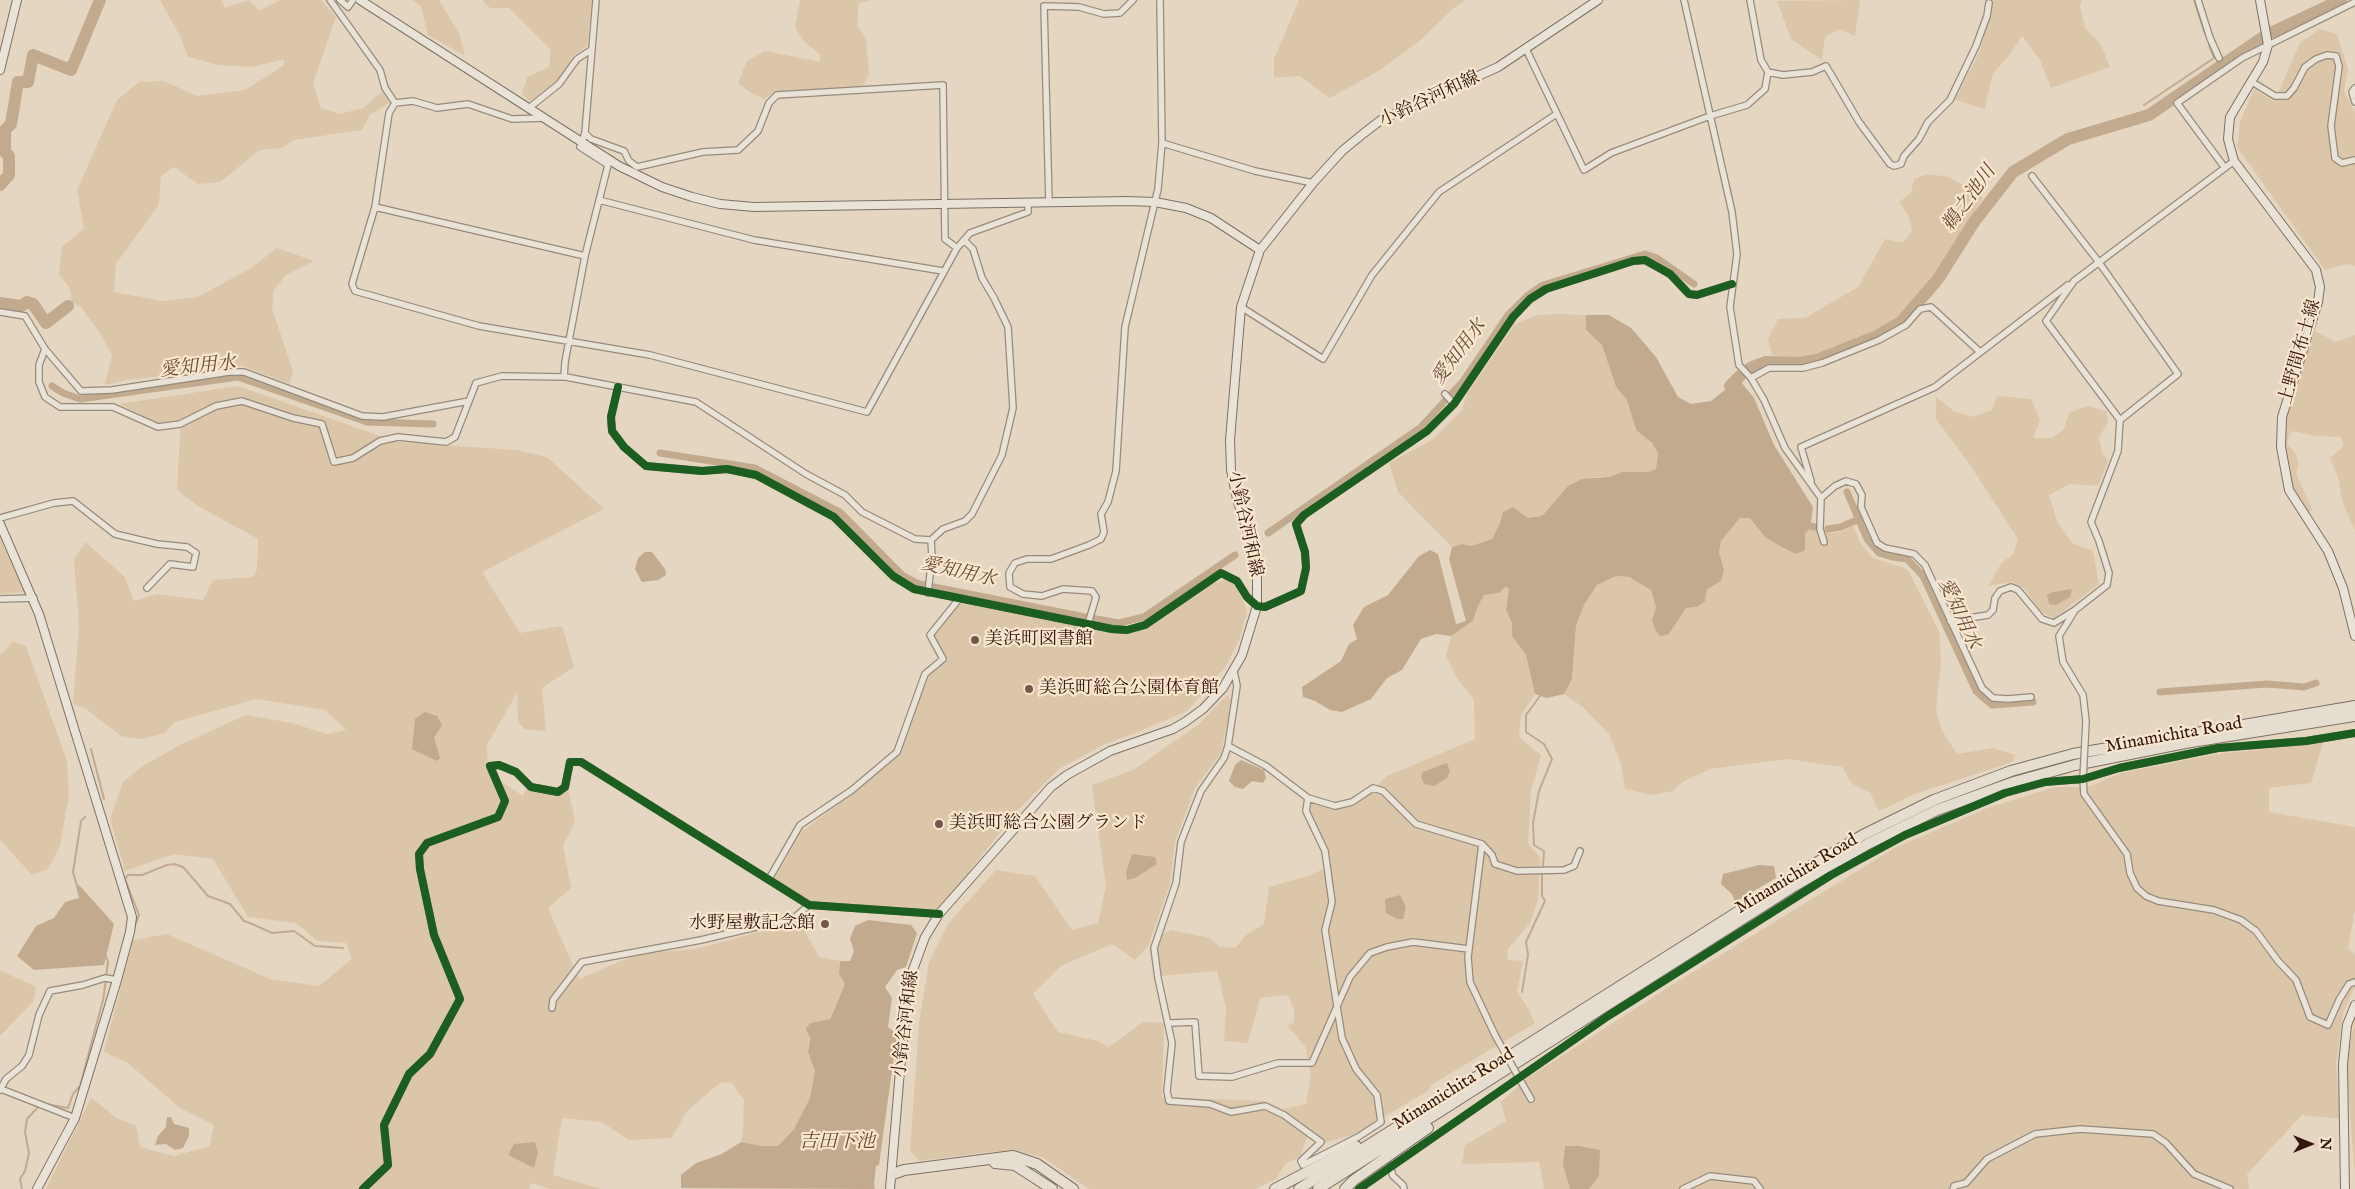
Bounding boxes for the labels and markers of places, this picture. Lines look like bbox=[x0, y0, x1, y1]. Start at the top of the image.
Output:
place label: 美浜町図書館 bbox=[985, 629, 1093, 651]
marker: 美浜町図書館 bbox=[969, 634, 981, 646]
place label: 美浜町総合公園体育館 bbox=[1039, 678, 1219, 700]
marker: 美浜町総合公園体育館 bbox=[1023, 683, 1035, 695]
place label: 美浜町総合公園グランド bbox=[949, 813, 1147, 835]
marker: 美浜町総合公園グランド bbox=[933, 818, 945, 830]
place label: 水野屋敷記念館 bbox=[689, 913, 815, 935]
marker: 水野屋敷記念館 bbox=[819, 918, 831, 930]

